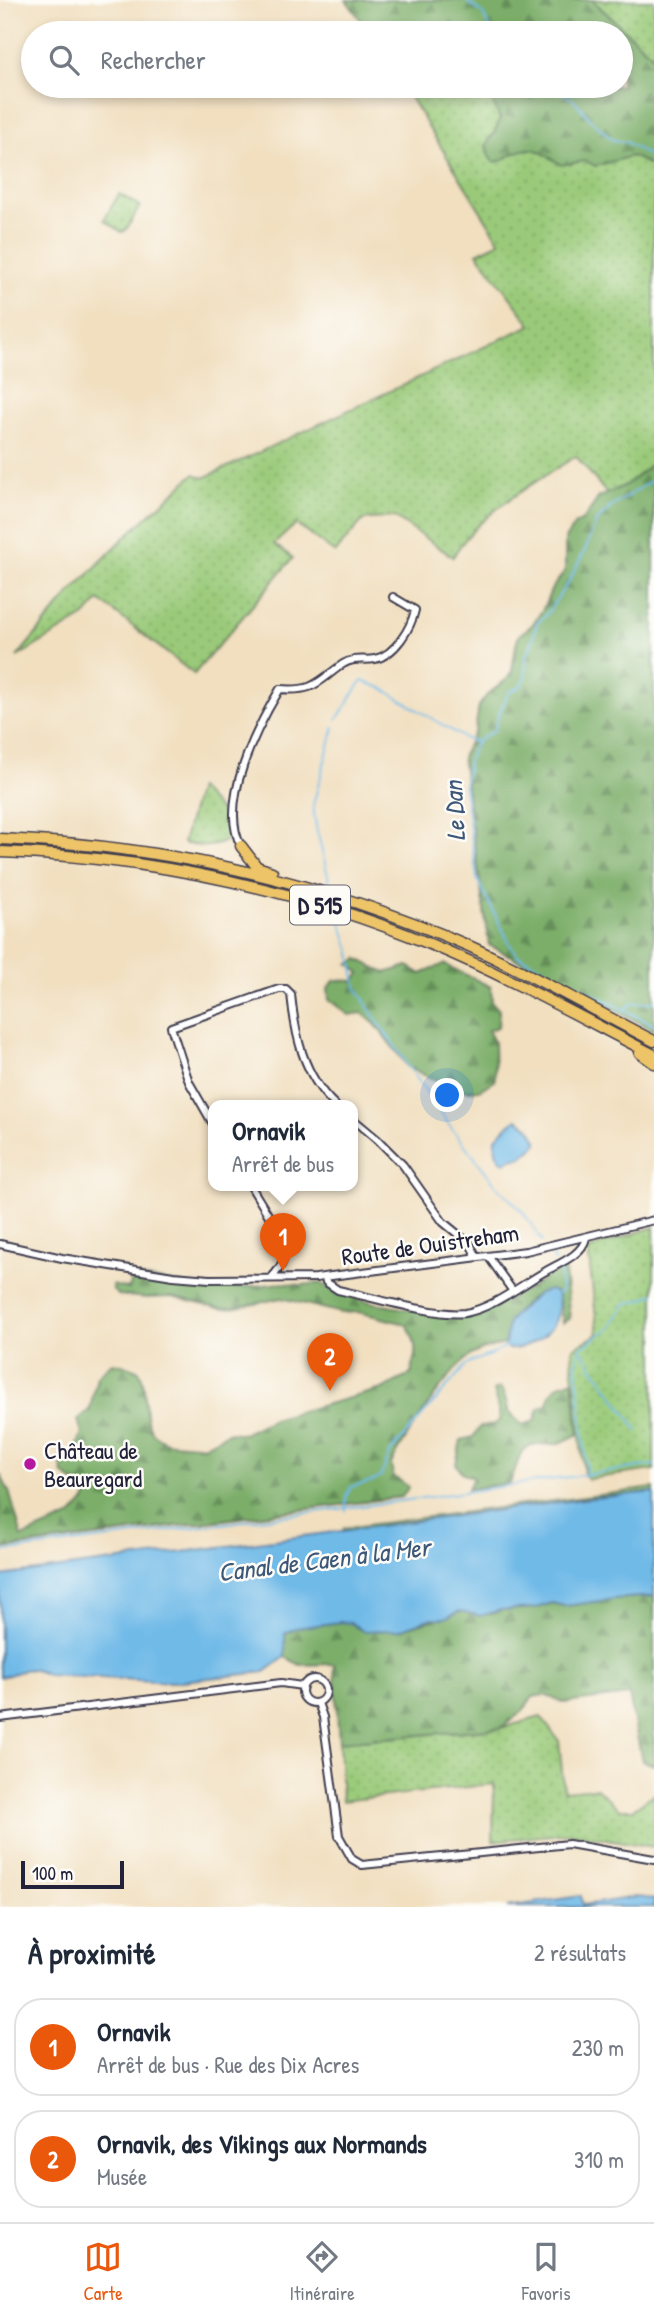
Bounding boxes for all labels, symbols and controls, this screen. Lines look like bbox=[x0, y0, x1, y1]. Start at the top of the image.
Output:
search box bbox=[21, 21, 633, 98]
icon: search bbox=[45, 41, 83, 79]
text: Rechercher bbox=[101, 42, 206, 77]
water label: Le Dan bbox=[435, 778, 473, 842]
road number: D 515 bbox=[290, 885, 350, 924]
your location bbox=[430, 1078, 464, 1112]
popup bbox=[208, 1100, 358, 1191]
text: Ornavik bbox=[232, 1113, 305, 1148]
text: Arrêt de bus bbox=[232, 1148, 334, 1179]
pin: 1 bbox=[260, 1213, 306, 1271]
street label: Route de Ouistreham bbox=[339, 1216, 521, 1272]
pin: 2 bbox=[307, 1333, 353, 1391]
place label: Château de Beauregard bbox=[44, 1434, 142, 1494]
marker: Château de Beauregard bbox=[22, 1456, 38, 1472]
water label: Canal de Caen à la Mer bbox=[216, 1528, 435, 1589]
scale bar bbox=[21, 1858, 124, 1890]
text: 100 m bbox=[32, 1860, 73, 1886]
text: À proximité bbox=[28, 1933, 156, 1973]
text: 2 résultats bbox=[534, 1937, 626, 1968]
text: Ornavik bbox=[97, 2014, 170, 2049]
text: 1 bbox=[49, 2032, 57, 2063]
text: 230 m bbox=[572, 2032, 624, 2063]
text: Arrêt de bus · Rue des Dix Acres bbox=[97, 2049, 359, 2080]
text: Ornavik, des Vikings aux Normands bbox=[97, 2126, 427, 2161]
text: 2 bbox=[48, 2144, 58, 2175]
text: 310 m bbox=[574, 2144, 624, 2175]
text: Musée bbox=[97, 2161, 147, 2192]
tab: Carte bbox=[83, 2238, 123, 2306]
tab: Itinéraire bbox=[290, 2238, 355, 2306]
tab: Favoris bbox=[522, 2238, 571, 2306]

